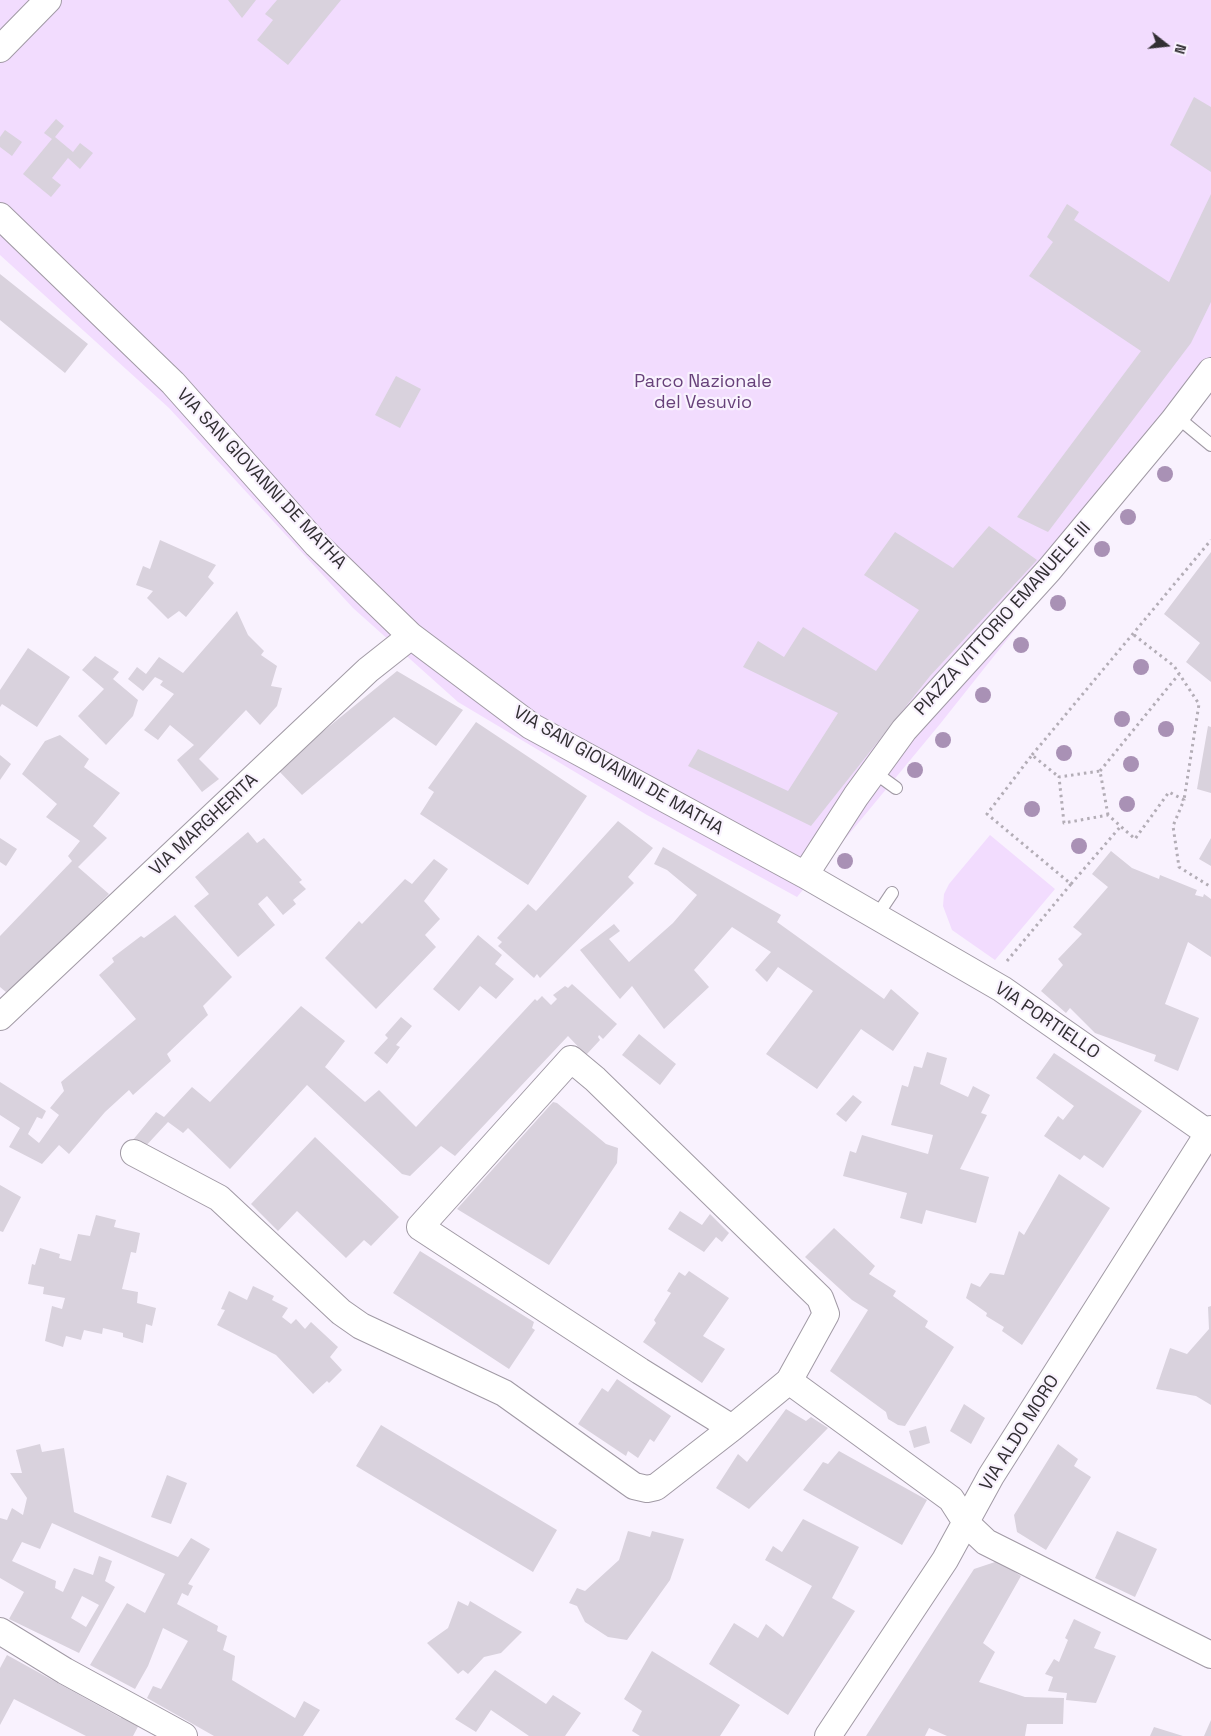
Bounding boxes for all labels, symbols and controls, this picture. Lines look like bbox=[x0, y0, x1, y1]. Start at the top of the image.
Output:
north arrow bbox=[1141, 20, 1191, 70]
text: N bbox=[1170, 42, 1190, 56]
park label: Parco Nazionale del Vesuvio bbox=[634, 371, 772, 414]
street label: VIA SAN GIOVANNI DE MATHA bbox=[172, 384, 350, 574]
street label: PIAZZA VITTORIO EMANUELE III bbox=[910, 518, 1096, 720]
street label: VIA SAN GIOVANNI DE MATHA bbox=[509, 702, 727, 840]
street label: VIA MARGHERITA bbox=[145, 769, 263, 881]
street label: VIA PORTIELLO bbox=[990, 978, 1104, 1064]
street label: VIA ALDO MORO bbox=[976, 1371, 1064, 1495]

